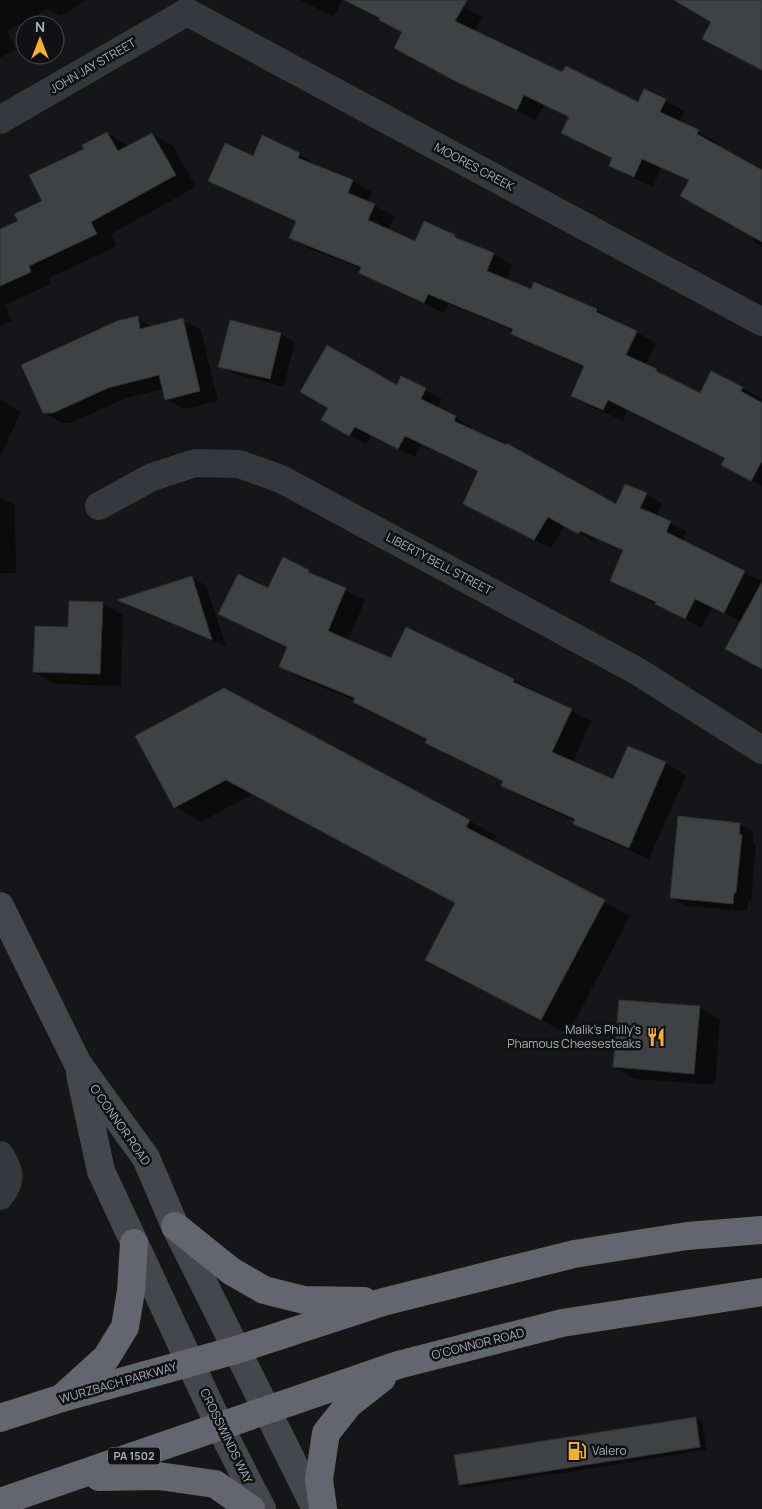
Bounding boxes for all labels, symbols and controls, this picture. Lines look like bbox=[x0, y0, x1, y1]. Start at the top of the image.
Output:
north arrow bbox=[15, 15, 65, 65]
text: N bbox=[35, 17, 45, 36]
street label: JOHN JAY STREET bbox=[47, 34, 140, 97]
street label: MOORES CREEK bbox=[431, 138, 518, 195]
street label: LIBERTY BELL STREET bbox=[383, 528, 496, 599]
place label: Malik's Philly's Phamous Cheesesteaks bbox=[507, 1021, 641, 1052]
restaurant icon: Malik's Philly's Phamous Cheesesteaks bbox=[645, 1026, 667, 1048]
street label: O'CONNOR ROAD bbox=[86, 1081, 155, 1169]
street label: O'CONNOR ROAD bbox=[430, 1324, 526, 1363]
street label: WURZBACH PARKWAY bbox=[57, 1358, 179, 1407]
street label: CROSSWINDS WAY bbox=[196, 1385, 257, 1486]
fuel station icon: Valero bbox=[566, 1440, 588, 1462]
place label: Valero bbox=[592, 1442, 627, 1459]
road number: PA 1502 bbox=[108, 1448, 160, 1464]

